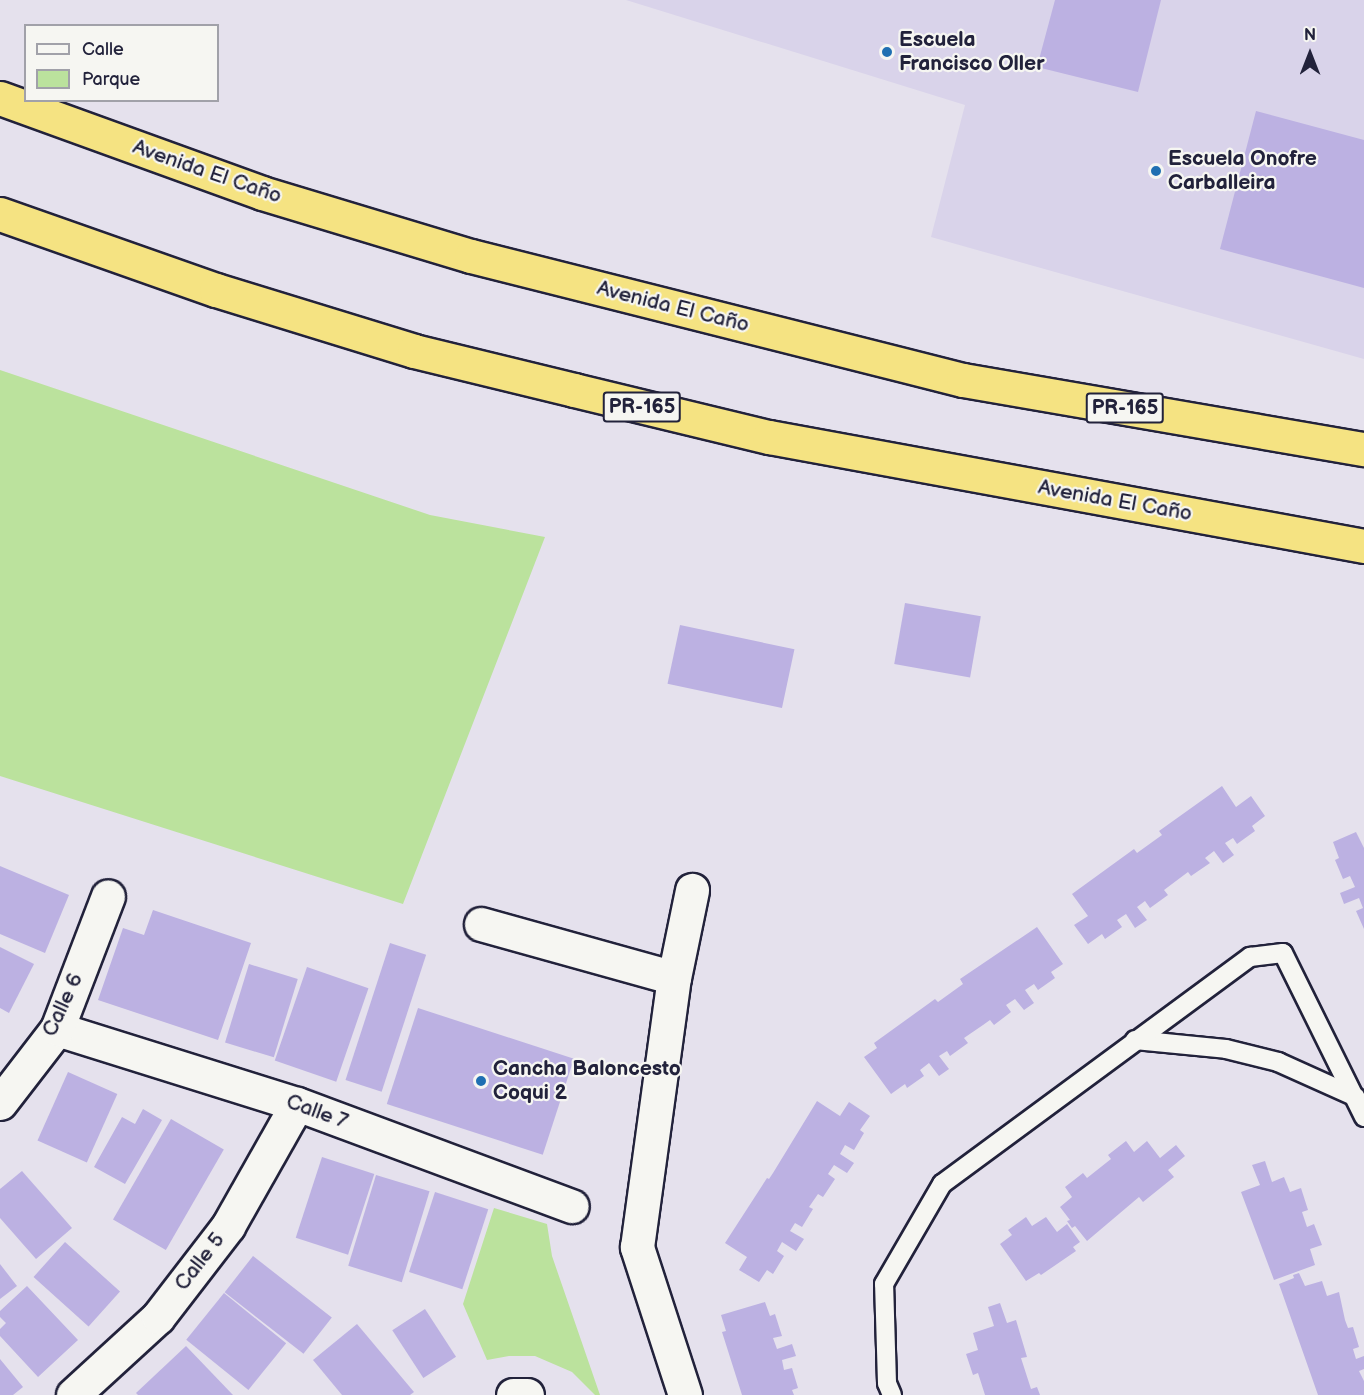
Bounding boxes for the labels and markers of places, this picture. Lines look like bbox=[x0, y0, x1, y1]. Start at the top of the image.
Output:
place label: Escuela Francisco Oller bbox=[899, 27, 1045, 77]
marker: Escuela Francisco Oller bbox=[880, 45, 894, 59]
place label: Escuela Onofre Carballeira bbox=[1168, 146, 1317, 196]
marker: Escuela Onofre Carballeira bbox=[1149, 164, 1163, 178]
place label: Cancha Baloncesto Coqui 2 bbox=[493, 1056, 681, 1106]
marker: Cancha Baloncesto Coqui 2 bbox=[474, 1074, 488, 1088]

